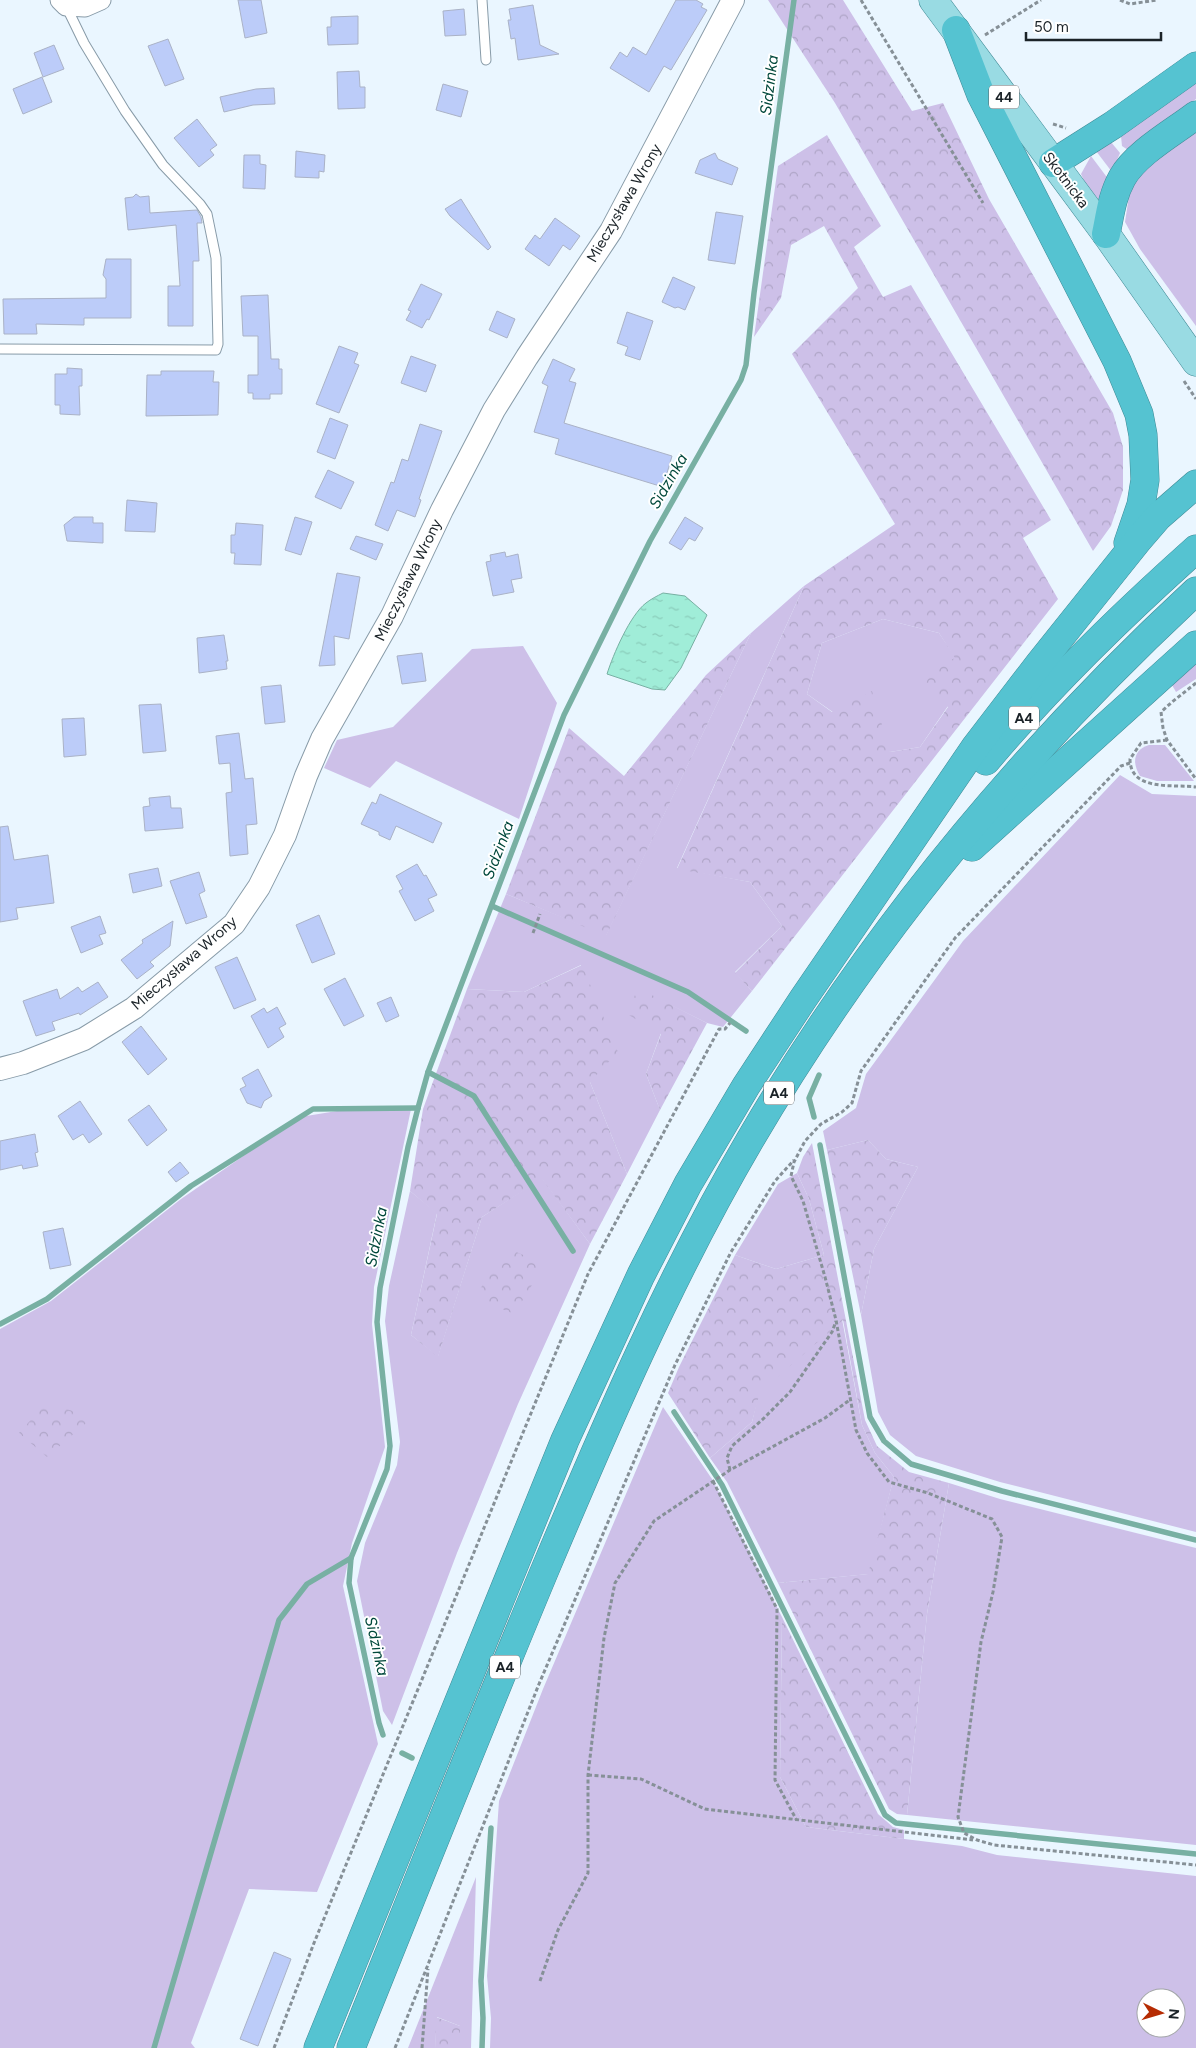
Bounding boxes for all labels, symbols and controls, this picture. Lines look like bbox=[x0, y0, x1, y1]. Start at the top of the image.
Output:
scale bar bbox=[1026, 10, 1161, 42]
text: 50 m bbox=[1034, 18, 1069, 36]
water label: Sidzinka bbox=[756, 54, 782, 116]
road number: 44 bbox=[989, 85, 1019, 108]
street label: Mieczysława Wrony bbox=[583, 141, 665, 265]
street label: Skotnicka bbox=[1039, 148, 1093, 212]
water label: Sidzinka bbox=[645, 450, 691, 512]
street label: Mieczysława Wrony bbox=[371, 516, 445, 644]
road number: A4 bbox=[1009, 706, 1039, 730]
water label: Sidzinka bbox=[478, 818, 518, 882]
street label: Mieczysława Wrony bbox=[128, 912, 240, 1014]
road number: A4 bbox=[764, 1082, 794, 1104]
water label: Sidzinka bbox=[361, 1206, 391, 1268]
water label: Sidzinka bbox=[361, 1614, 393, 1678]
road number: A4 bbox=[490, 1655, 520, 1678]
north arrow bbox=[1136, 1988, 1186, 2038]
text: N bbox=[1165, 2008, 1182, 2020]

